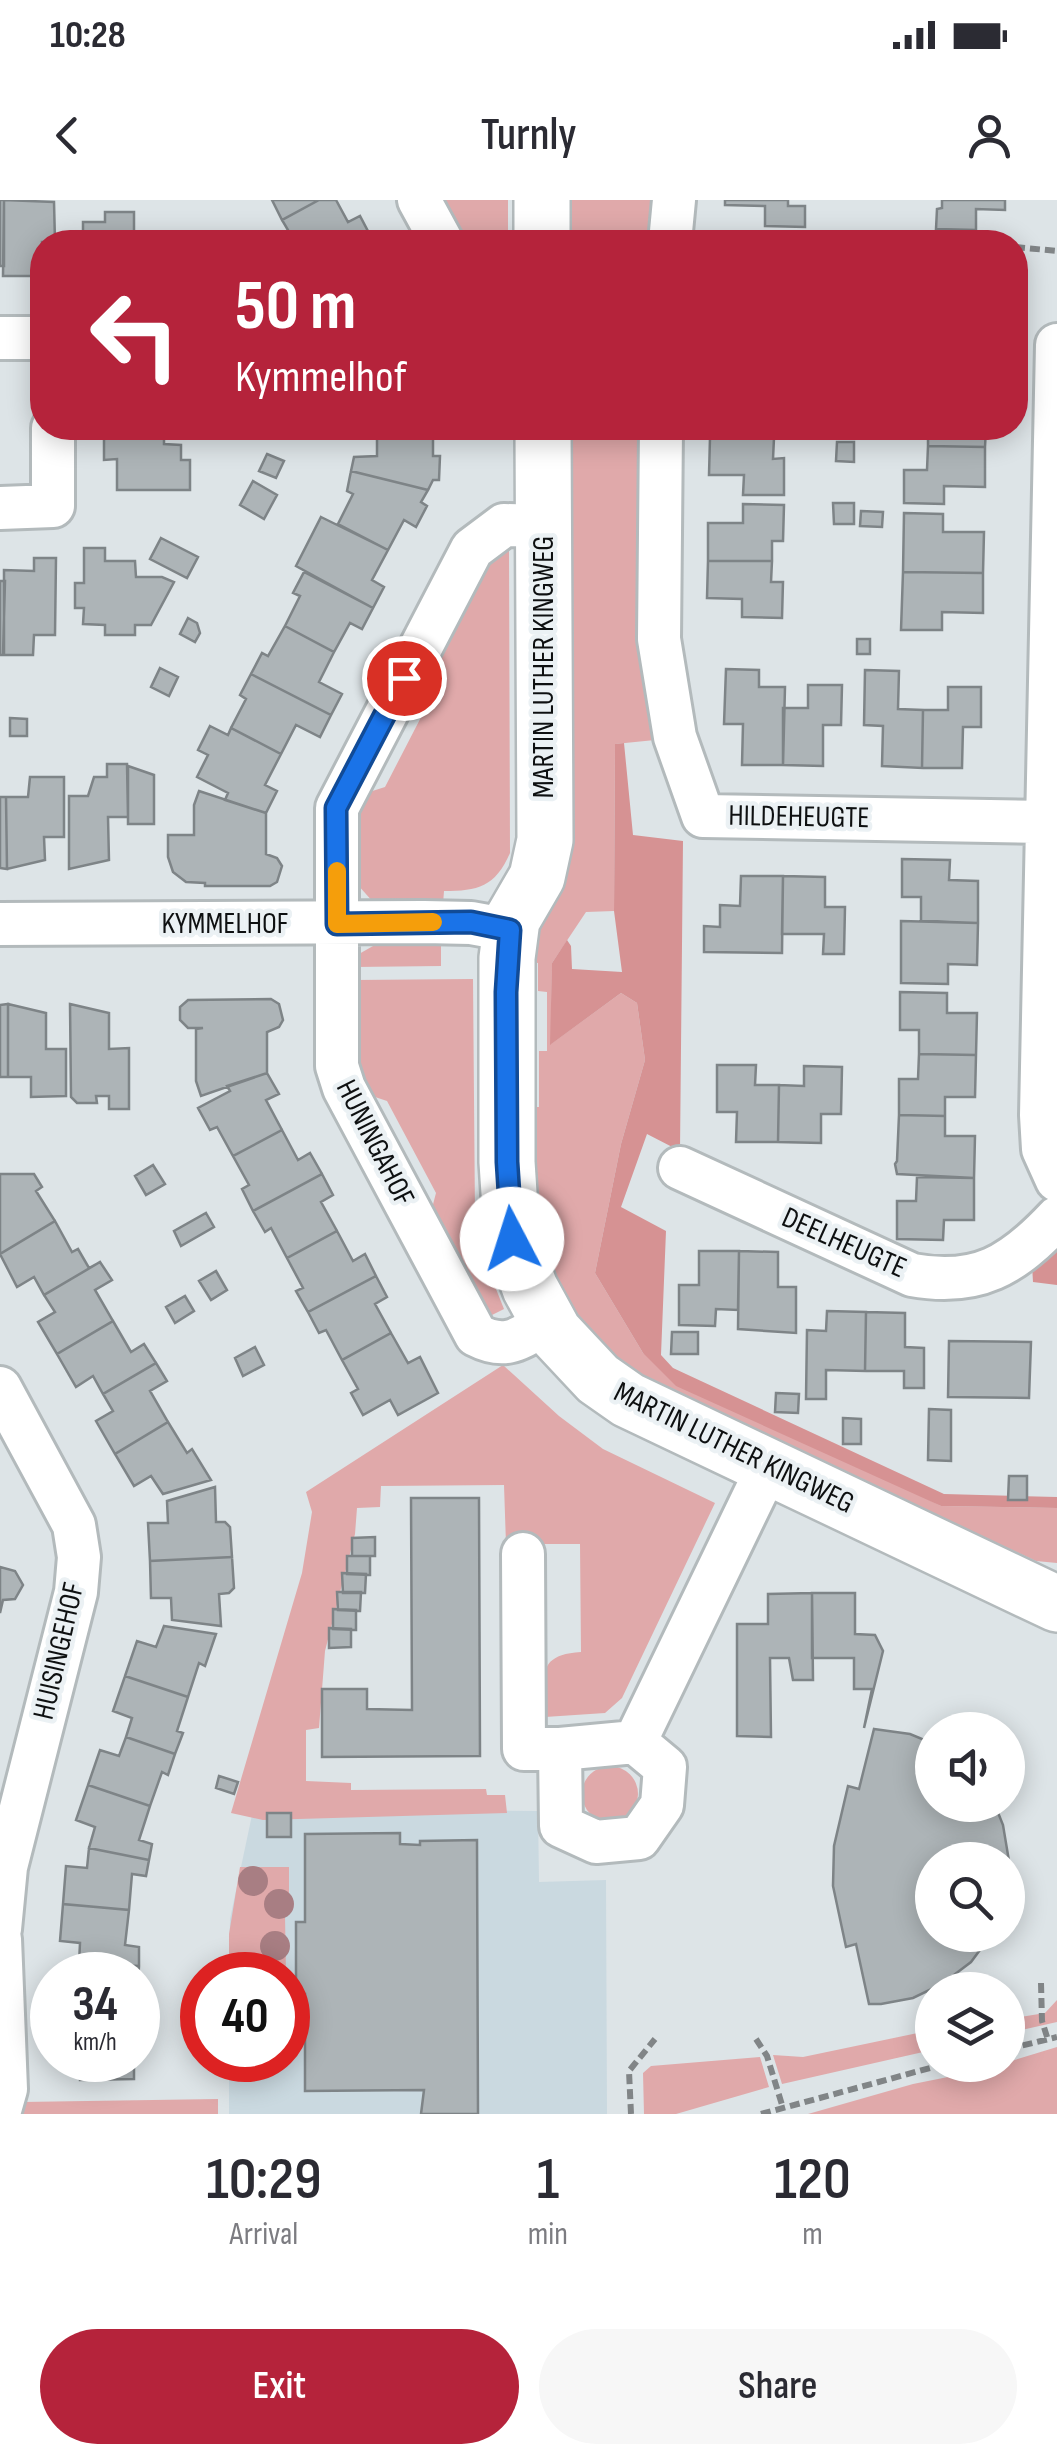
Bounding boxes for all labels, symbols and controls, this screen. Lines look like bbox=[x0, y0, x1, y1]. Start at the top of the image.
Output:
text: 10:28 bbox=[50, 13, 126, 58]
icon: back bbox=[40, 108, 95, 163]
text: Turnly bbox=[481, 108, 576, 163]
icon: person bbox=[962, 108, 1017, 163]
text: 50 m bbox=[235, 265, 356, 349]
icon: left bbox=[70, 270, 200, 400]
text: Kymmelhof bbox=[235, 350, 407, 405]
street label: MARTIN LUTHER KINGWEG bbox=[526, 536, 562, 798]
pin bbox=[362, 636, 447, 721]
icon: arrive bbox=[377, 651, 432, 706]
street label: HILDEHEUGTE bbox=[728, 798, 870, 836]
street label: KYMMELHOF bbox=[161, 906, 289, 942]
street label: HUNINGAHOF bbox=[328, 1074, 422, 1212]
position arrow bbox=[460, 1187, 564, 1291]
street label: DEELHEUGTE bbox=[776, 1200, 912, 1286]
street label: MARTIN LUTHER KINGWEG bbox=[608, 1374, 860, 1522]
street label: HUISINGEHOF bbox=[26, 1579, 92, 1723]
map controls bbox=[915, 1712, 1025, 2082]
button: sound bbox=[915, 1712, 1025, 1822]
button: search bbox=[915, 1842, 1025, 1952]
speed limit sign: 40 bbox=[180, 1952, 310, 2082]
button: layers bbox=[915, 1972, 1025, 2082]
text: 34 bbox=[72, 1975, 118, 2035]
text: km/h bbox=[73, 2027, 117, 2058]
text: 10:29 bbox=[206, 2144, 322, 2216]
text: 1 bbox=[537, 2144, 559, 2216]
text: 120 bbox=[774, 2144, 851, 2216]
text: Arrival bbox=[229, 2215, 298, 2254]
text: min bbox=[528, 2215, 568, 2254]
text: m bbox=[802, 2215, 823, 2254]
button: Exit bbox=[40, 2329, 519, 2444]
button: Share bbox=[539, 2329, 1017, 2444]

